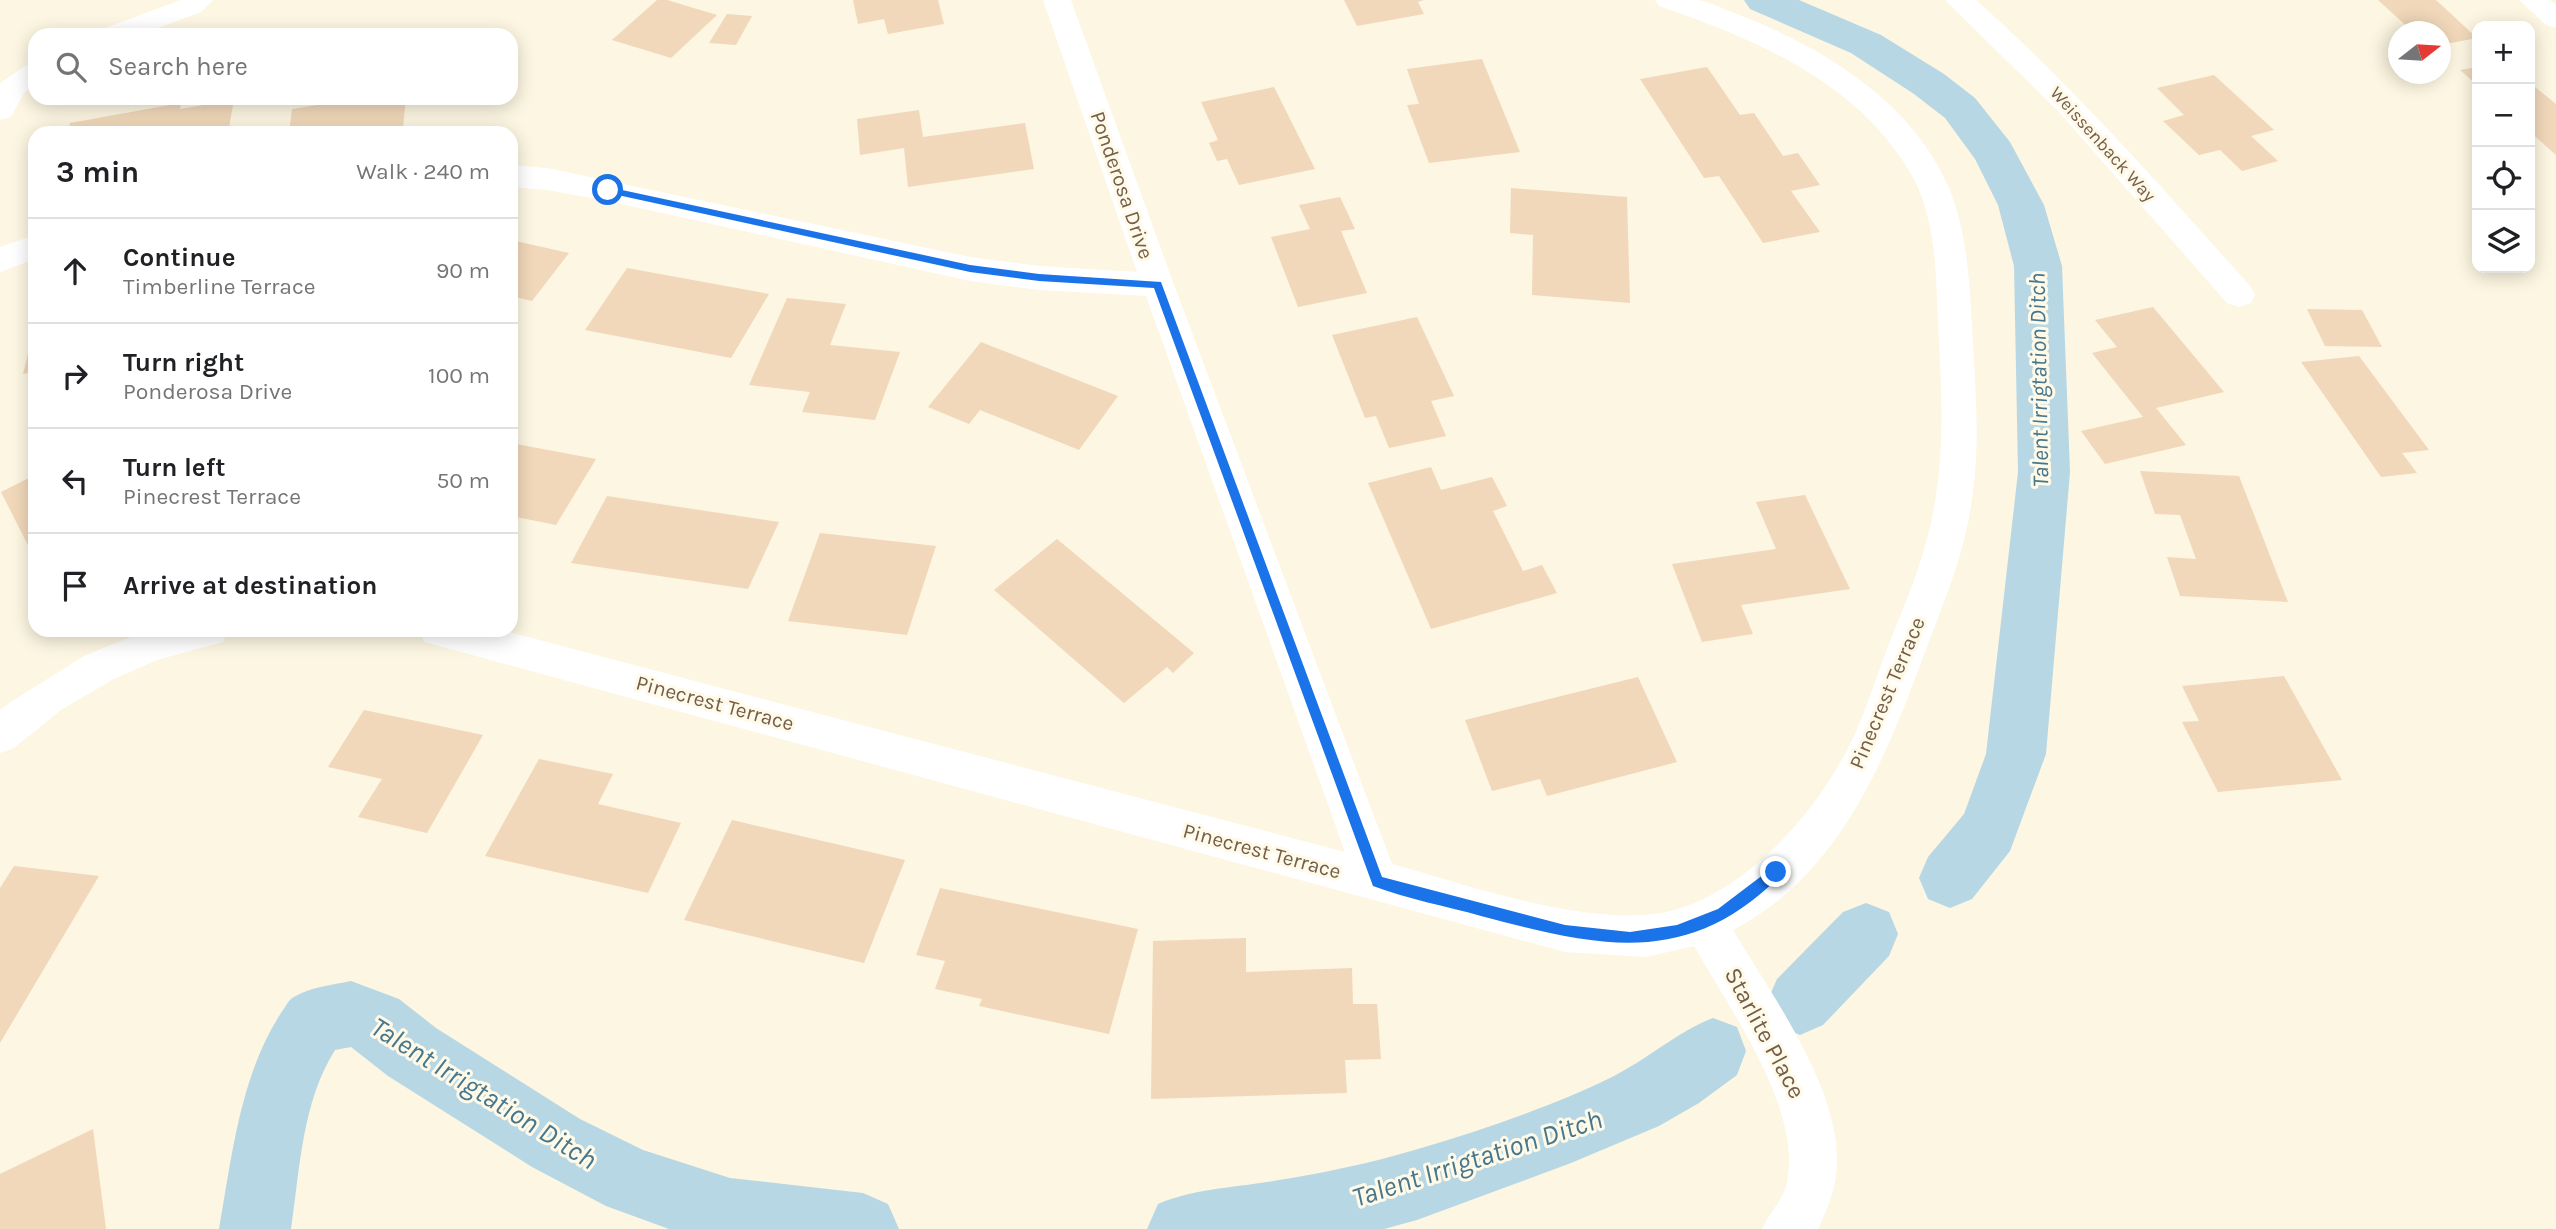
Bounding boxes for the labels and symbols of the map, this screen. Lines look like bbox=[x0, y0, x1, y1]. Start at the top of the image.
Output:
north arrow bbox=[2388, 21, 2451, 84]
street label: Weissenback Way bbox=[2046, 82, 2161, 207]
street label: Ponderosa Drive bbox=[1085, 108, 1159, 262]
route start bbox=[592, 174, 623, 205]
water label: Talent Irrigtation Ditch bbox=[2024, 273, 2054, 487]
street label: Pinecrest Terrace bbox=[1844, 613, 1930, 773]
street label: Pinecrest Terrace bbox=[633, 670, 797, 736]
street label: Pinecrest Terrace bbox=[1180, 818, 1344, 884]
route end bbox=[1760, 856, 1791, 887]
street label: Starlite Place bbox=[1719, 963, 1811, 1103]
water label: Talent Irrigtation Ditch bbox=[365, 1010, 603, 1176]
water label: Talent Irrigtation Ditch bbox=[1348, 1102, 1606, 1214]

